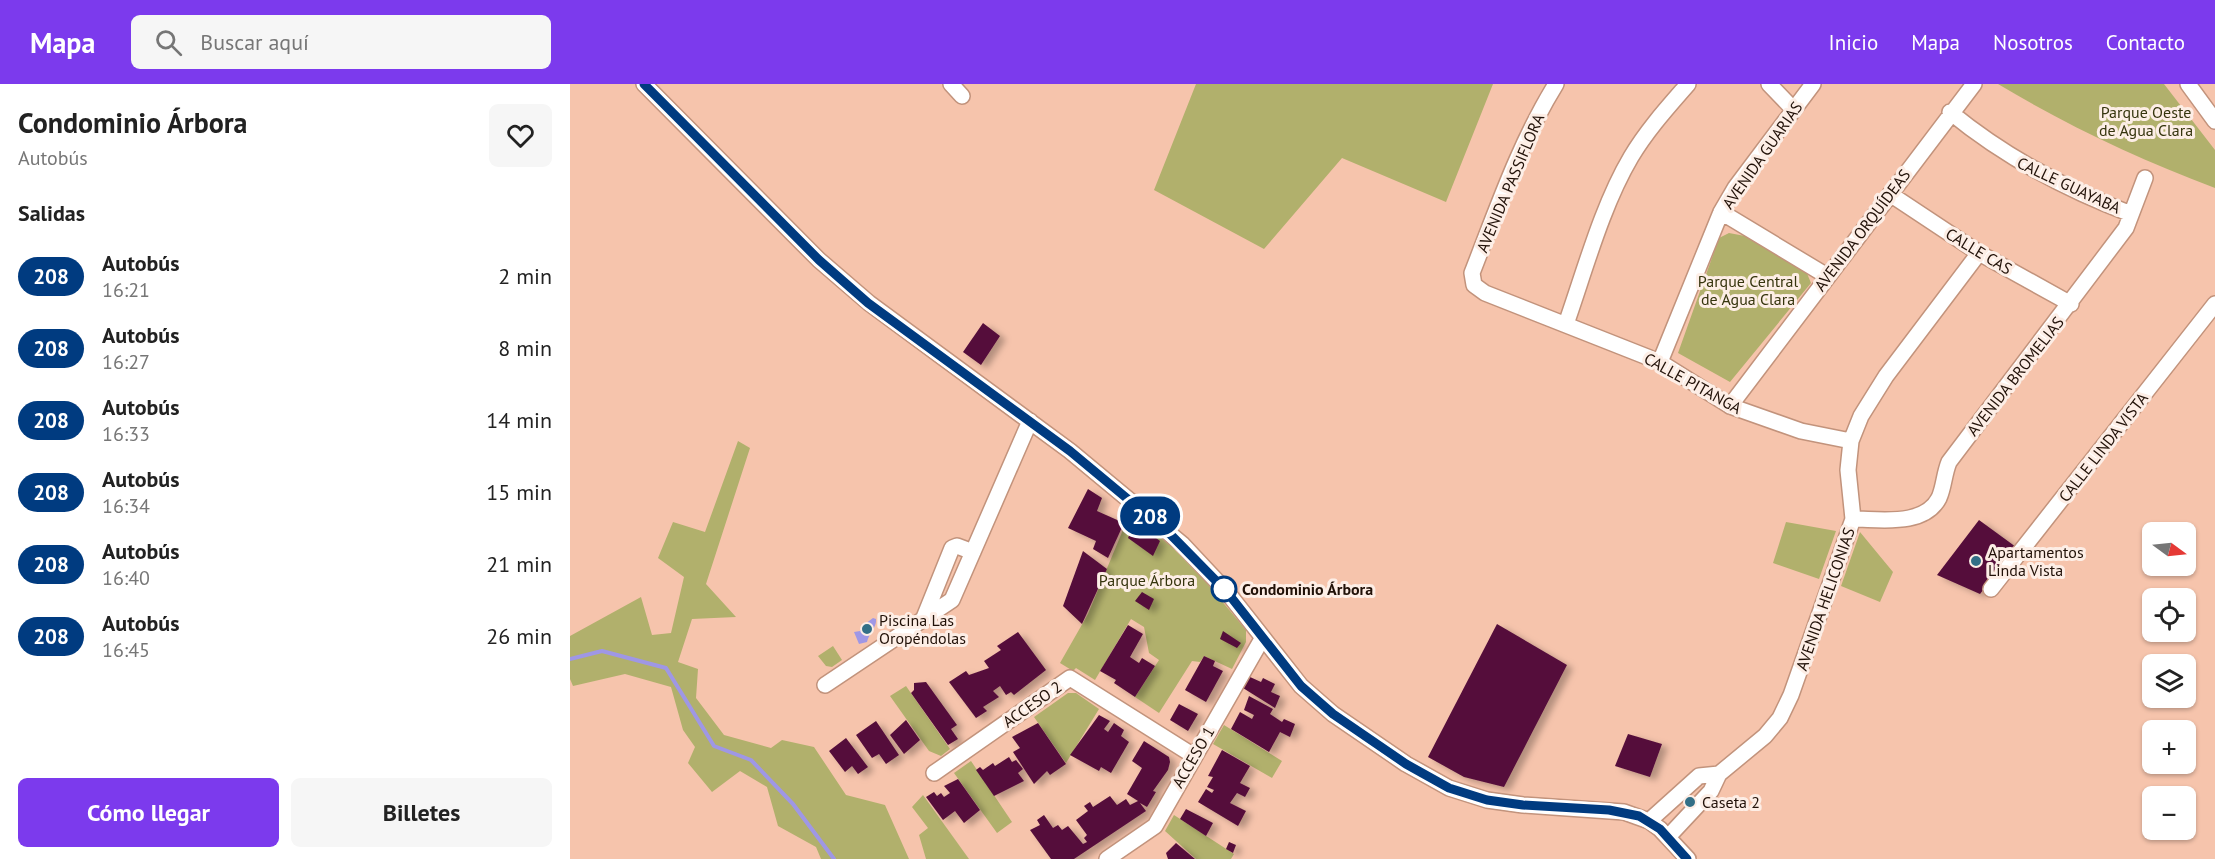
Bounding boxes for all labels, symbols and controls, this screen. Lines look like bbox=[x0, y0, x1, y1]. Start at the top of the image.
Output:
search box bbox=[131, 15, 551, 69]
text: Mapa bbox=[30, 24, 95, 61]
icon: search bbox=[152, 26, 185, 59]
text: Buscar aquí bbox=[200, 28, 309, 56]
text: Inicio bbox=[1829, 29, 1878, 56]
text: Mapa bbox=[1911, 29, 1960, 56]
text: Nosotros bbox=[1993, 29, 2073, 56]
text: Contacto bbox=[2106, 29, 2185, 56]
street label: AVENIDA GUARIAS bbox=[1718, 97, 1806, 213]
park label: Parque Oeste de Agua Clara bbox=[2099, 102, 2193, 140]
text: Condominio Árbora bbox=[18, 104, 247, 141]
button: heart bbox=[489, 104, 552, 167]
street label: AVENIDA PASSIFLORA bbox=[1472, 110, 1548, 255]
text: Autobús bbox=[18, 145, 88, 171]
street label: CALLE GUAYABA bbox=[2014, 152, 2124, 218]
street label: AVENIDA ORQUÍDEAS bbox=[1810, 165, 1914, 295]
text: Salidas bbox=[18, 199, 85, 227]
street label: CALLE CAS bbox=[1942, 223, 2016, 279]
text: Autobús bbox=[102, 249, 179, 277]
text: 2 min bbox=[498, 262, 552, 290]
text: 208 bbox=[33, 263, 69, 290]
park label: Parque Central de Agua Clara bbox=[1698, 271, 1798, 309]
text: 16:21 bbox=[102, 277, 150, 303]
street label: AVENIDA BROMELIAS bbox=[1962, 312, 2068, 440]
text: Autobús bbox=[102, 321, 179, 349]
text: 8 min bbox=[498, 334, 552, 362]
text: 208 bbox=[33, 335, 69, 362]
street label: CALLE PITANGA bbox=[1641, 348, 1746, 418]
text: 16:27 bbox=[102, 349, 150, 375]
street label: CALLE LINDA VISTA bbox=[2054, 388, 2152, 506]
text: Autobús bbox=[102, 393, 179, 421]
text: 14 min bbox=[486, 406, 552, 434]
text: 208 bbox=[33, 407, 69, 434]
text: 16:33 bbox=[102, 421, 150, 447]
text: Autobús bbox=[102, 465, 179, 493]
text: 15 min bbox=[486, 478, 552, 506]
text: 208 bbox=[33, 479, 69, 506]
text: 16:34 bbox=[102, 493, 150, 519]
line badge: 208 bbox=[1116, 496, 1184, 536]
text: 208 bbox=[1132, 503, 1168, 530]
north arrow bbox=[2142, 522, 2196, 576]
map controls bbox=[2142, 522, 2196, 840]
street label: AVENIDA HELICONIAS bbox=[1791, 525, 1859, 673]
text: Autobús bbox=[102, 537, 179, 565]
place label: Apartamentos Linda Vista bbox=[1988, 542, 2084, 580]
text: 21 min bbox=[486, 550, 552, 578]
text: 208 bbox=[33, 551, 69, 578]
marker: Apartamentos Linda Vista bbox=[1969, 554, 1983, 568]
text: 16:40 bbox=[102, 565, 150, 591]
park label: Parque Árbora bbox=[1099, 570, 1195, 590]
marker: Condominio Árbora bbox=[1211, 576, 1237, 602]
place label: Condominio Árbora bbox=[1242, 579, 1373, 599]
button: locate bbox=[2142, 588, 2196, 642]
text: Autobús bbox=[102, 609, 179, 637]
place label: Piscina Las Oropéndolas bbox=[879, 610, 966, 648]
text: 26 min bbox=[486, 622, 552, 650]
marker: Piscina Las Oropéndolas bbox=[860, 622, 874, 636]
text: 208 bbox=[33, 623, 69, 650]
text: 16:45 bbox=[102, 637, 150, 663]
button: layers bbox=[2142, 654, 2196, 708]
street label: ACCESO 2 bbox=[998, 676, 1066, 732]
button: + bbox=[2142, 720, 2196, 774]
street label: ACCESO 1 bbox=[1167, 723, 1219, 791]
button: Cómo llegar bbox=[18, 778, 279, 847]
button: Billetes bbox=[291, 778, 552, 847]
button: − bbox=[2142, 786, 2196, 840]
place label: Caseta 2 bbox=[1702, 792, 1760, 812]
marker: Caseta 2 bbox=[1683, 795, 1697, 809]

